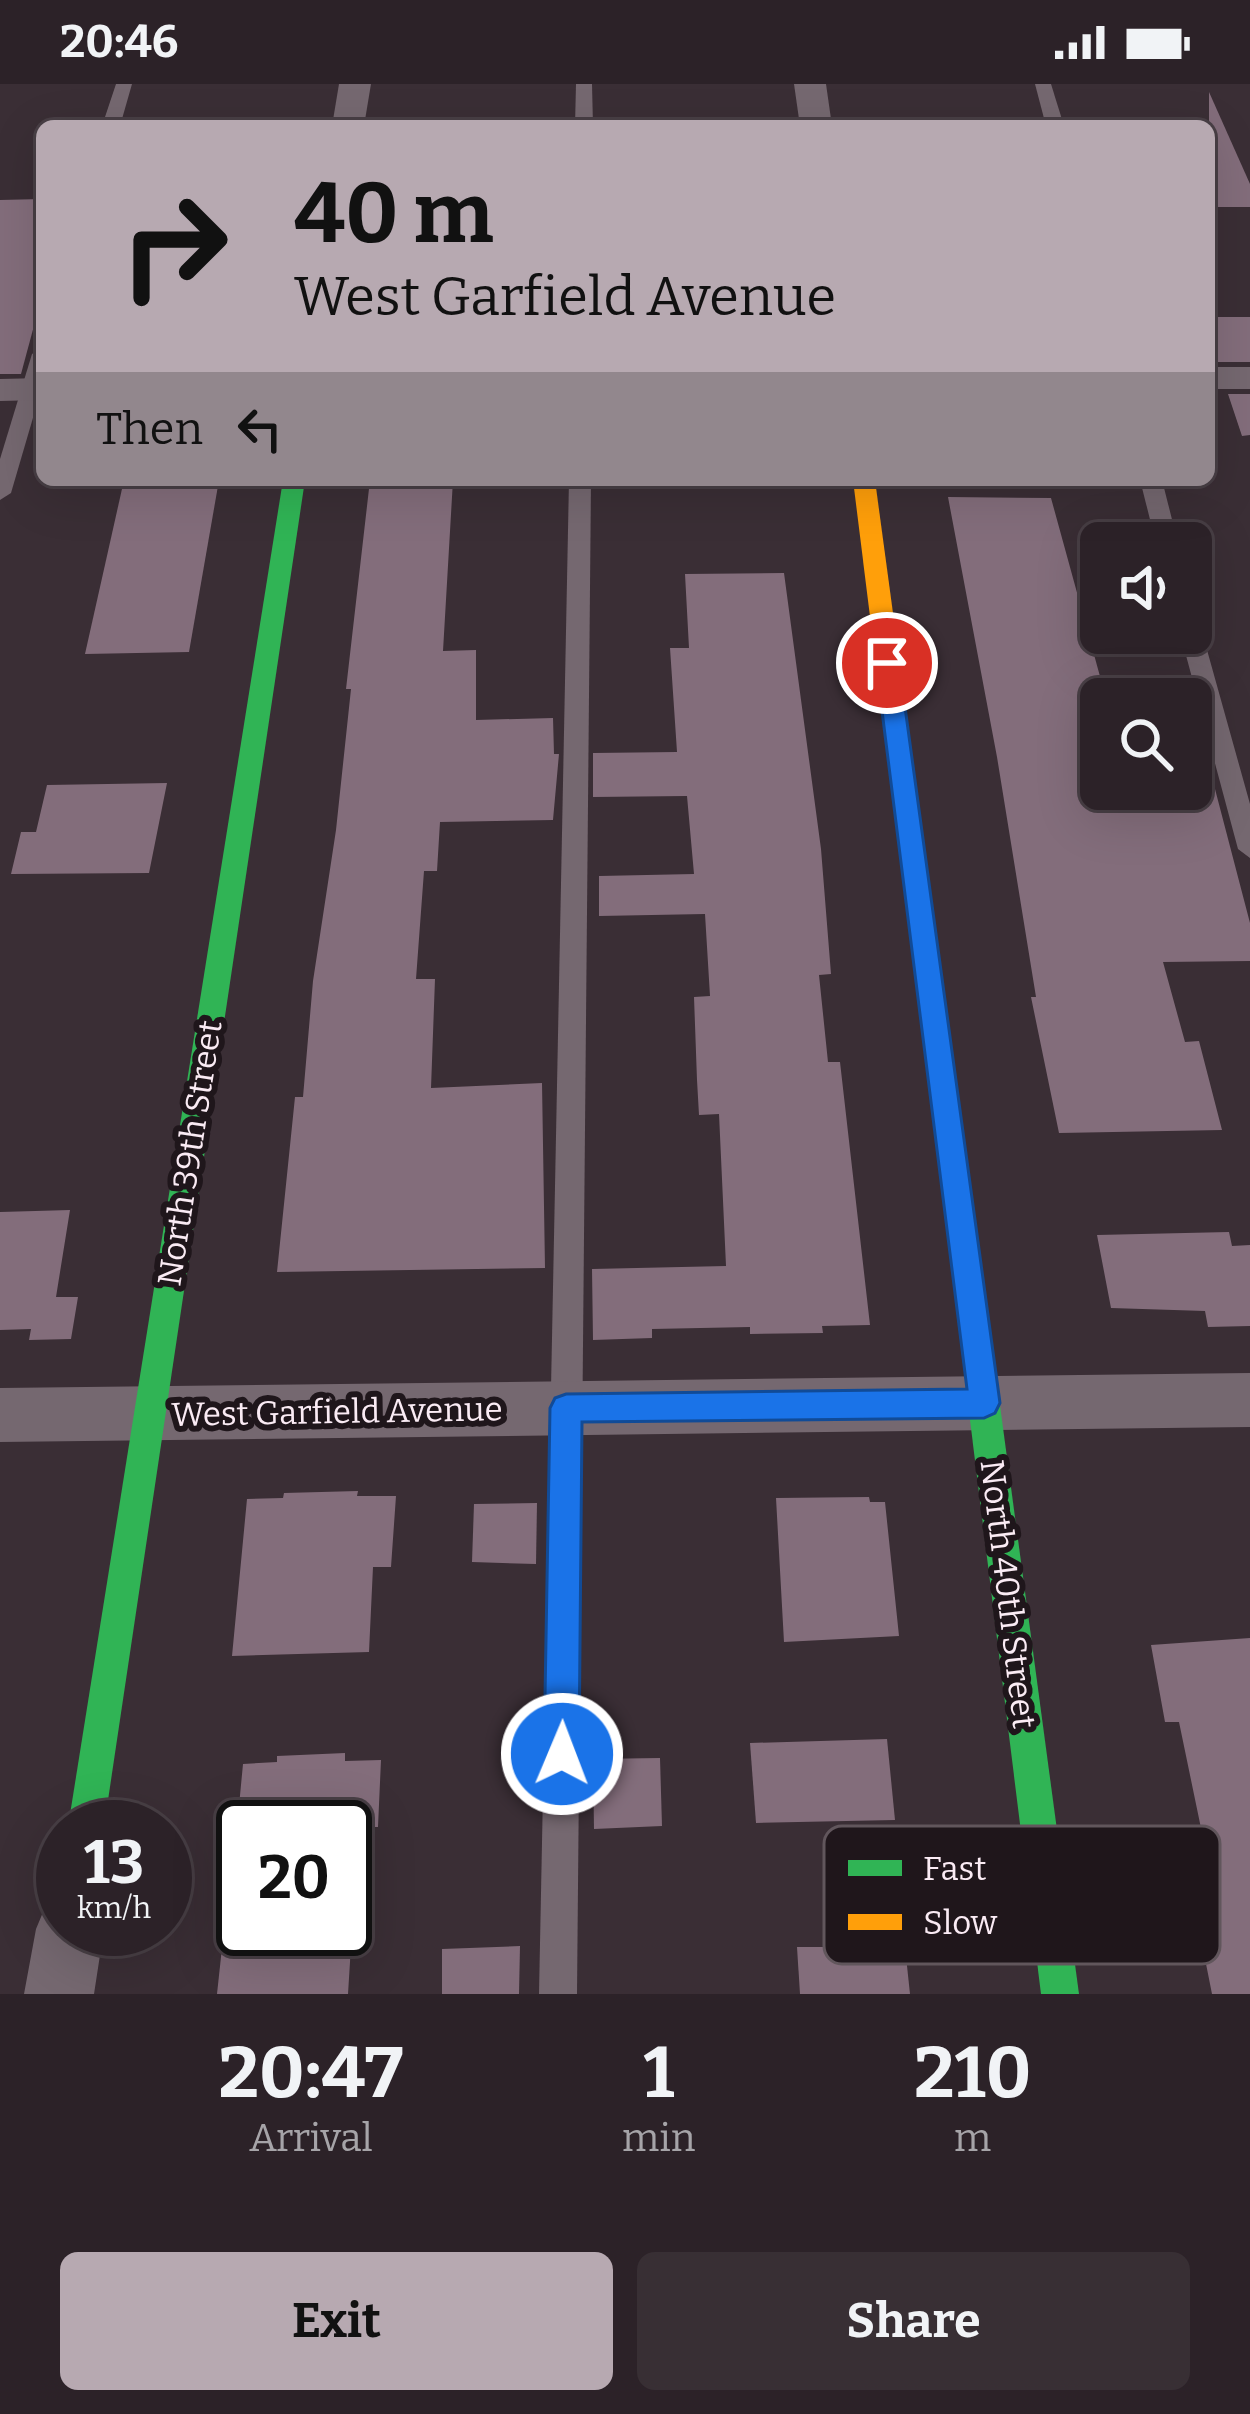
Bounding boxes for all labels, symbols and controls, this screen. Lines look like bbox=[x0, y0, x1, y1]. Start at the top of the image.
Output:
text: 20:46 bbox=[60, 15, 178, 69]
text: 40 m bbox=[294, 163, 494, 264]
icon: right bbox=[96, 168, 252, 324]
text: West Garfield Avenue bbox=[294, 265, 836, 329]
icon: left bbox=[227, 396, 293, 462]
text: Then bbox=[96, 402, 203, 456]
map controls bbox=[1080, 522, 1212, 810]
button: sound bbox=[1080, 522, 1212, 654]
pin bbox=[836, 612, 938, 714]
icon: arrive bbox=[854, 630, 920, 696]
button: search bbox=[1080, 678, 1212, 810]
street label: North 39th Street bbox=[149, 1018, 231, 1289]
street label: West Garfield Avenue bbox=[171, 1389, 503, 1435]
street label: North 40th Street bbox=[972, 1458, 1044, 1731]
position arrow bbox=[499, 1691, 625, 1817]
speed limit sign: 20 bbox=[216, 1800, 372, 1956]
legend bbox=[824, 1826, 1220, 1964]
text: 13 bbox=[84, 1827, 144, 1899]
text: Fast bbox=[923, 1849, 986, 1889]
text: km/h bbox=[77, 1890, 151, 1926]
text: Slow bbox=[923, 1903, 998, 1943]
text: 20:47 bbox=[219, 2030, 403, 2116]
text: 1 bbox=[643, 2030, 674, 2116]
text: 210 bbox=[914, 2030, 1031, 2116]
text: Arrival bbox=[249, 2115, 373, 2161]
text: min bbox=[622, 2115, 695, 2161]
text: m bbox=[954, 2115, 991, 2161]
button: Exit bbox=[60, 2252, 613, 2390]
button: Share bbox=[637, 2252, 1190, 2390]

